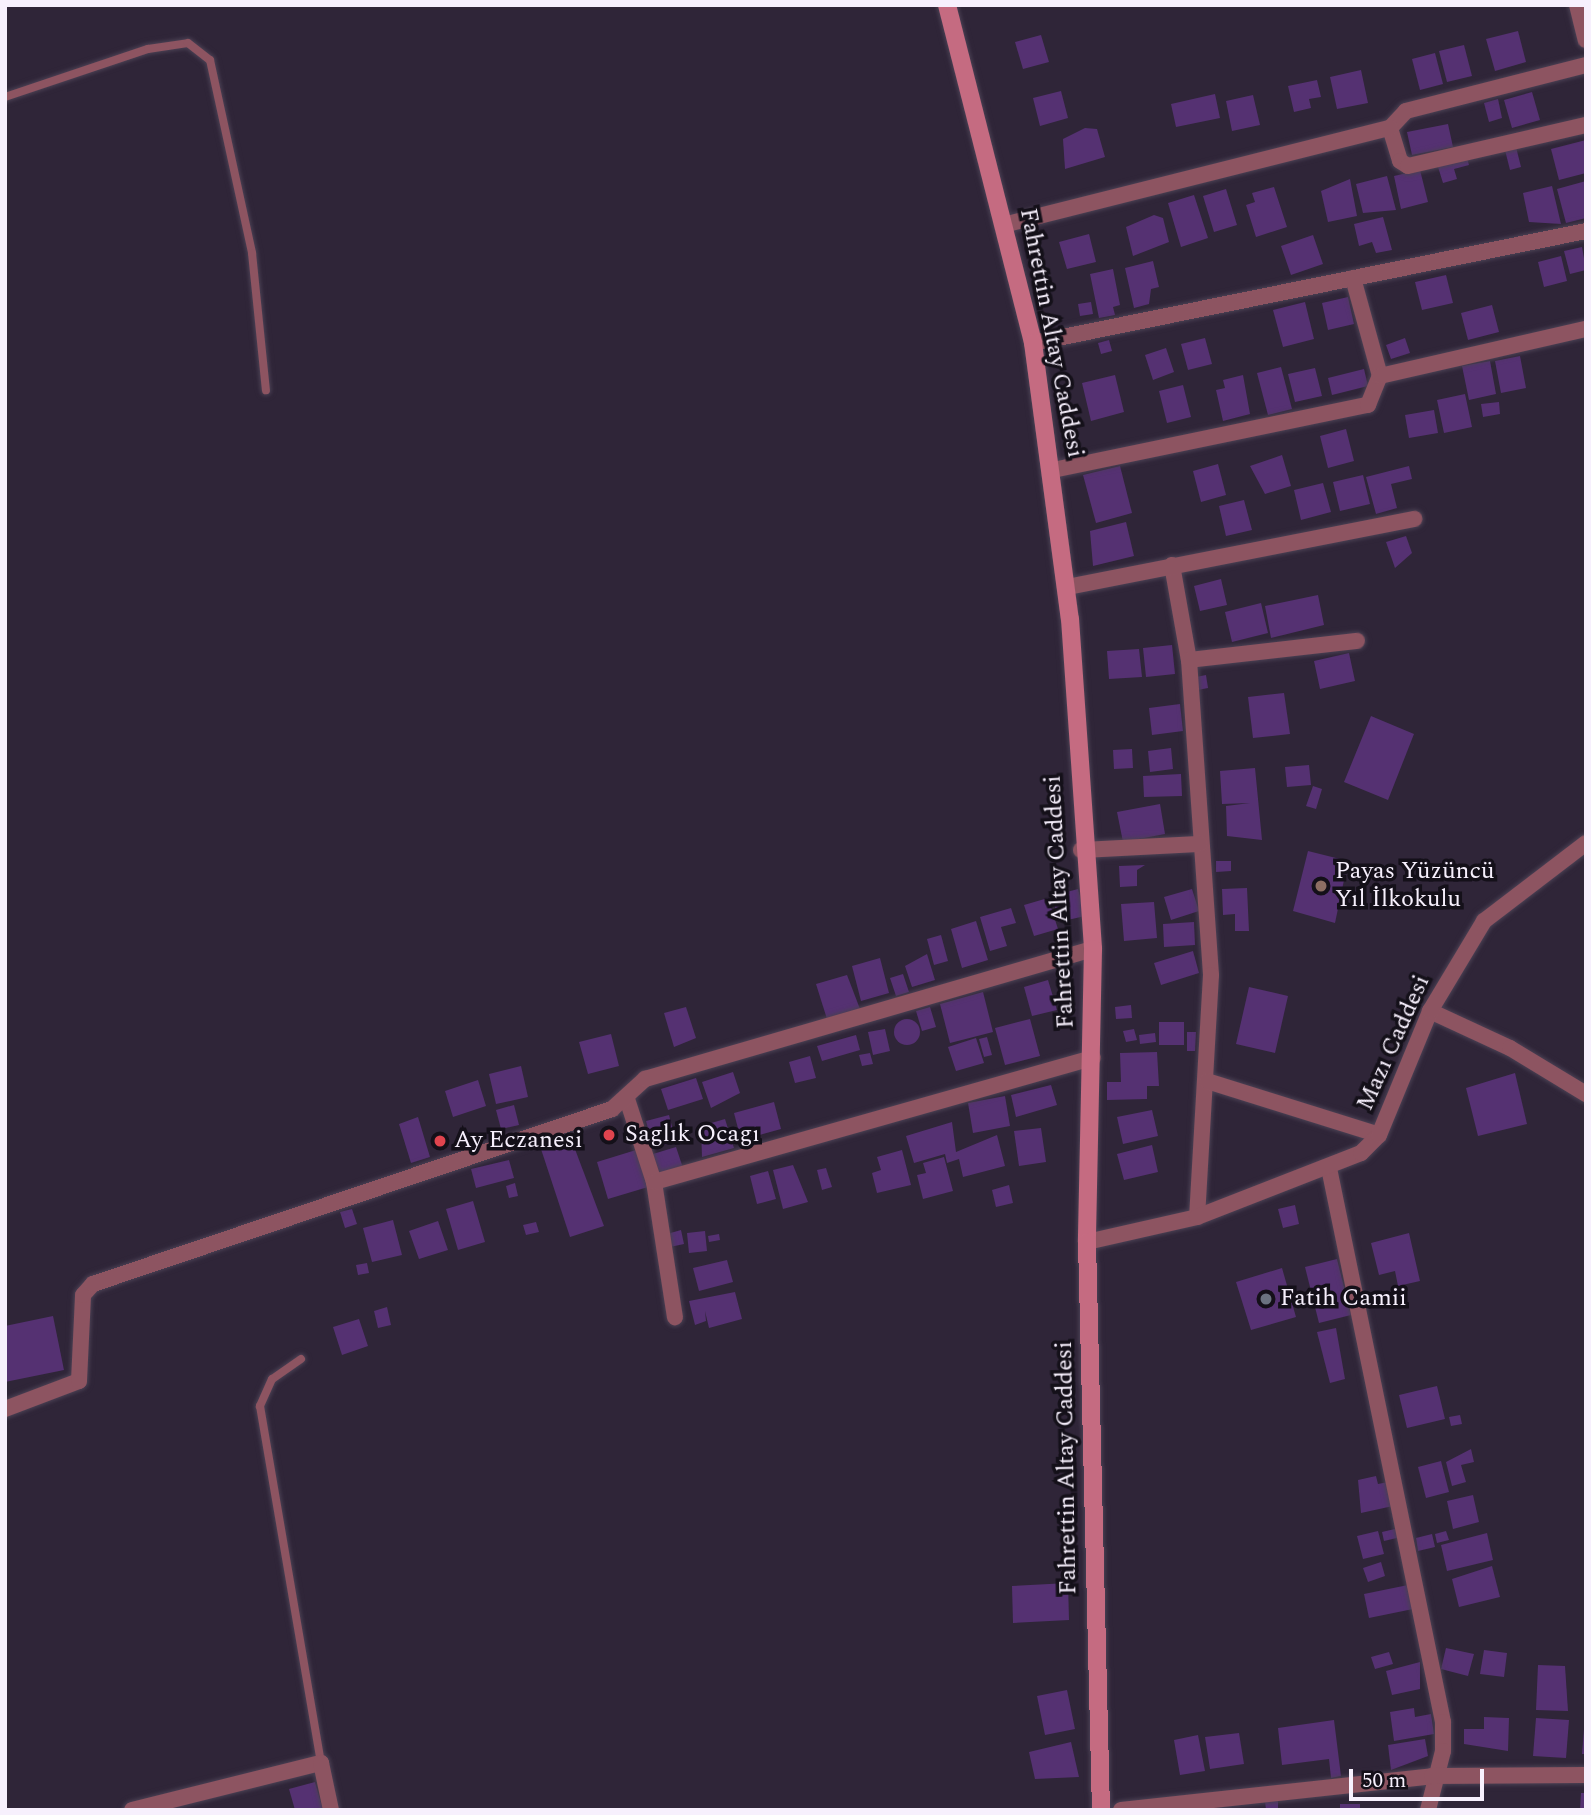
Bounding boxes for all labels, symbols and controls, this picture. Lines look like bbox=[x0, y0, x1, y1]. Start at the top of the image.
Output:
street label: Fahrettin Altay Caddesi bbox=[1013, 206, 1089, 460]
street label: Fahrettin Altay Caddesi bbox=[1039, 775, 1081, 1029]
place label: Payas Yüzüncü Yıl İlkokulu bbox=[1335, 858, 1495, 914]
marker: Payas Yüzüncü Yıl İlkokulu bbox=[1313, 878, 1329, 894]
street label: Mazı Caddesi bbox=[1351, 971, 1437, 1115]
place label: Saglık Ocagı bbox=[625, 1121, 760, 1149]
marker: Saglık Ocagı bbox=[599, 1125, 619, 1145]
place label: Ay Eczanesi bbox=[454, 1127, 582, 1155]
marker: Ay Eczanesi bbox=[432, 1133, 448, 1149]
place label: Fatih Camii bbox=[1280, 1285, 1407, 1313]
marker: Fatih Camii bbox=[1258, 1291, 1274, 1307]
street label: Fahrettin Altay Caddesi bbox=[1050, 1341, 1084, 1595]
scale bar bbox=[1353, 1756, 1488, 1800]
text: 50 m bbox=[1362, 1765, 1406, 1797]

